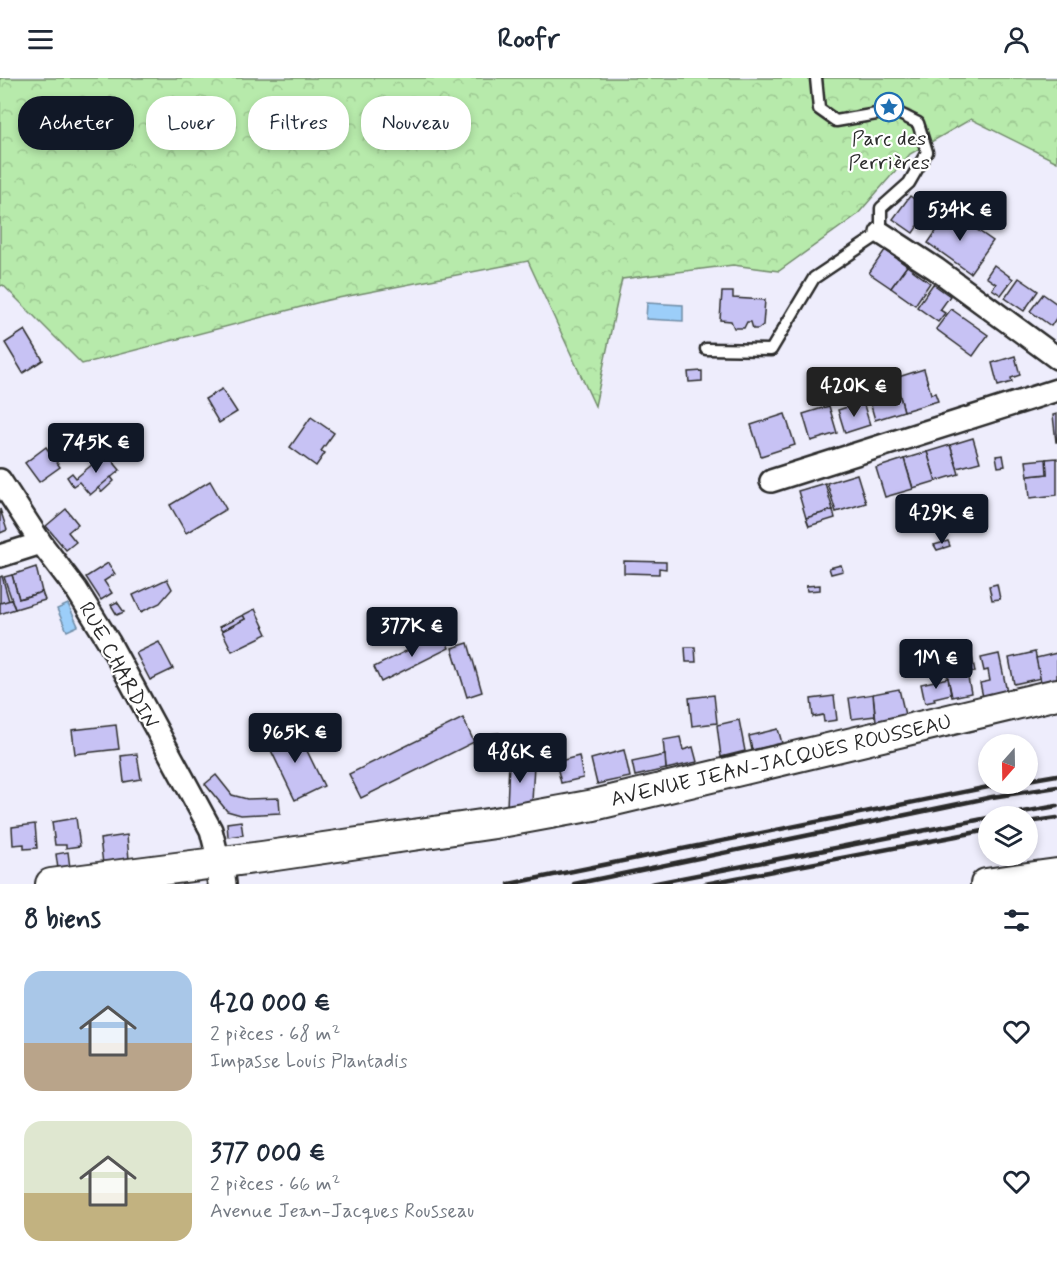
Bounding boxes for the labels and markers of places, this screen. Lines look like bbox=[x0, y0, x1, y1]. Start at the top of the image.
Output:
place icon: Parc des Perrières bbox=[873, 91, 905, 123]
place label: Parc des Perrières bbox=[848, 125, 930, 177]
pin: 534K € bbox=[911, 191, 1009, 242]
pin: 420K € bbox=[805, 367, 903, 418]
pin: 745K € bbox=[47, 423, 145, 474]
pin: 429K € bbox=[893, 494, 991, 545]
pin: 377K € bbox=[363, 607, 461, 658]
pin: 1M € bbox=[900, 639, 972, 690]
pin: 965K € bbox=[246, 713, 344, 764]
pin: 486K € bbox=[471, 733, 569, 784]

